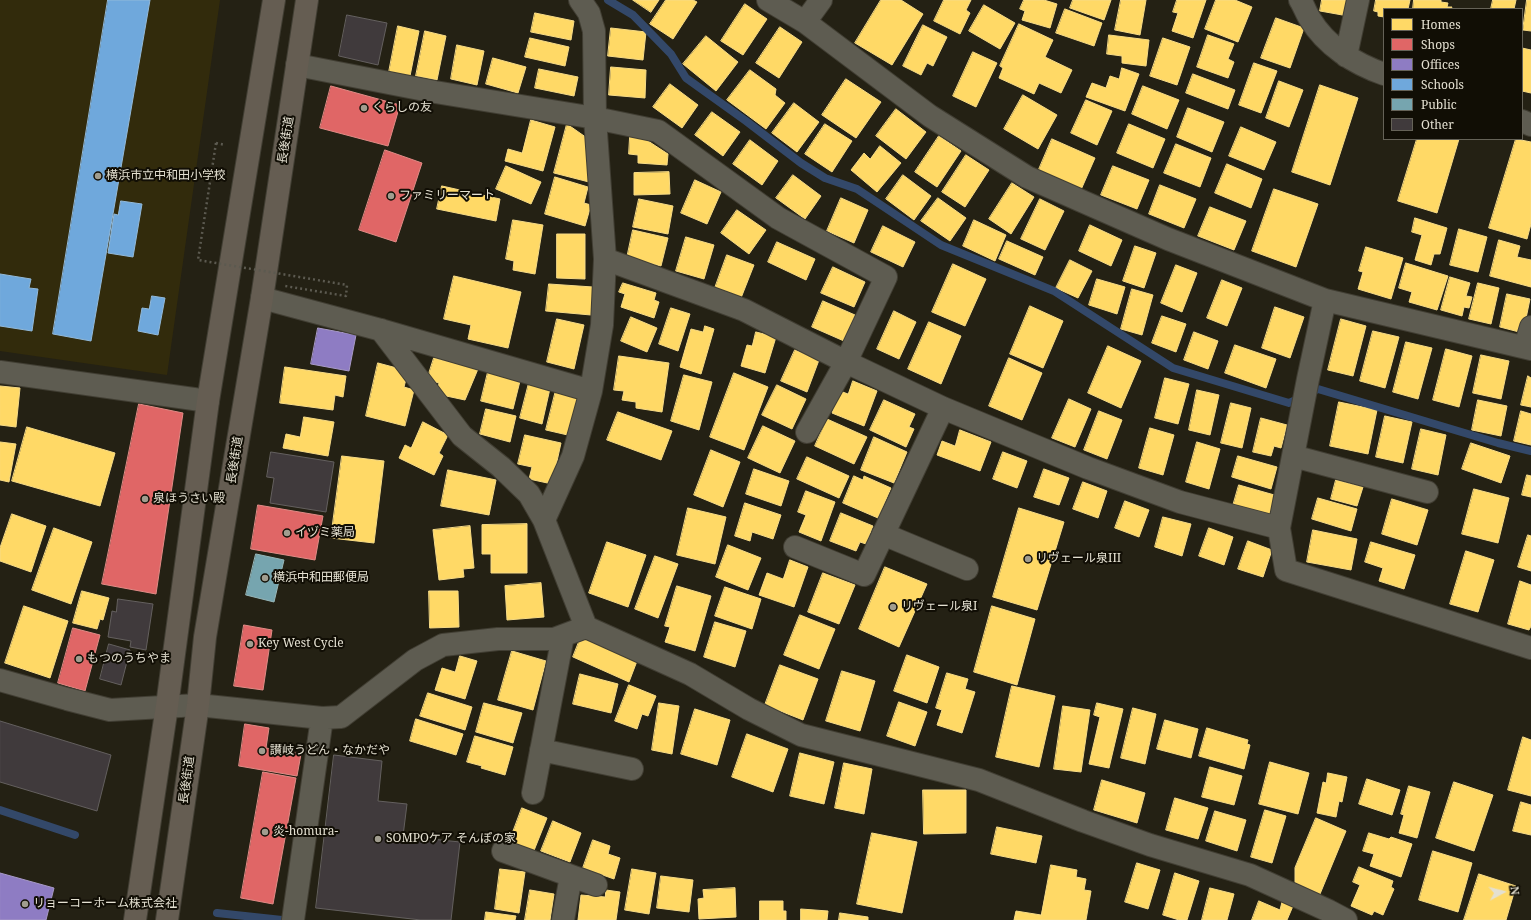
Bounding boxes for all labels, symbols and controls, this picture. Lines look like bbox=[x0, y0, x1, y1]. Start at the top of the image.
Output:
legend bbox=[1383, 8, 1523, 140]
text: Homes bbox=[1421, 16, 1461, 33]
text: Shops bbox=[1421, 36, 1455, 53]
text: Offices bbox=[1421, 56, 1460, 73]
text: Schools bbox=[1421, 76, 1464, 93]
text: Public bbox=[1421, 96, 1457, 113]
place label: くらしの友 bbox=[372, 101, 432, 115]
marker: くらしの友 bbox=[359, 103, 369, 113]
street label: 長後街道 bbox=[275, 115, 297, 165]
text: Other bbox=[1421, 116, 1454, 133]
place label: 横浜市立中和田小学校 bbox=[106, 169, 226, 183]
marker: 横浜市立中和田小学校 bbox=[93, 171, 103, 181]
place label: ファミリーマート bbox=[399, 189, 495, 203]
marker: ファミリーマート bbox=[386, 191, 396, 201]
street label: 長後街道 bbox=[224, 435, 246, 485]
place label: 泉ほうさい殿 bbox=[153, 492, 225, 506]
marker: 泉ほうさい殿 bbox=[140, 494, 150, 504]
place label: イヅミ薬局 bbox=[295, 526, 355, 540]
marker: イヅミ薬局 bbox=[282, 528, 292, 538]
place label: リヴェール泉III bbox=[1036, 552, 1121, 566]
marker: リヴェール泉III bbox=[1023, 554, 1033, 564]
place label: 横浜中和田郵便局 bbox=[273, 571, 369, 585]
marker: 横浜中和田郵便局 bbox=[260, 573, 270, 583]
place label: リヴェール泉I bbox=[901, 600, 977, 614]
marker: リヴェール泉I bbox=[888, 602, 898, 612]
place label: Key West Cycle bbox=[258, 637, 344, 651]
marker: Key West Cycle bbox=[245, 639, 255, 649]
place label: もつのうちやま bbox=[87, 652, 171, 666]
marker: もつのうちやま bbox=[74, 654, 84, 664]
place label: 讃岐うどん・なかだや bbox=[270, 744, 390, 758]
marker: 讃岐うどん・なかだや bbox=[257, 746, 267, 756]
street label: 長後街道 bbox=[177, 755, 197, 805]
place label: 炎-homura- bbox=[273, 825, 338, 839]
marker: 炎-homura- bbox=[260, 827, 270, 837]
place label: SOMPOケア そんぽの家 bbox=[386, 832, 516, 846]
marker: SOMPOケア そんぽの家 bbox=[373, 834, 383, 844]
north arrow bbox=[1483, 872, 1523, 912]
text: N bbox=[1507, 885, 1523, 896]
place label: リョーコーホーム株式会社 bbox=[33, 897, 177, 911]
marker: リョーコーホーム株式会社 bbox=[20, 899, 30, 909]

